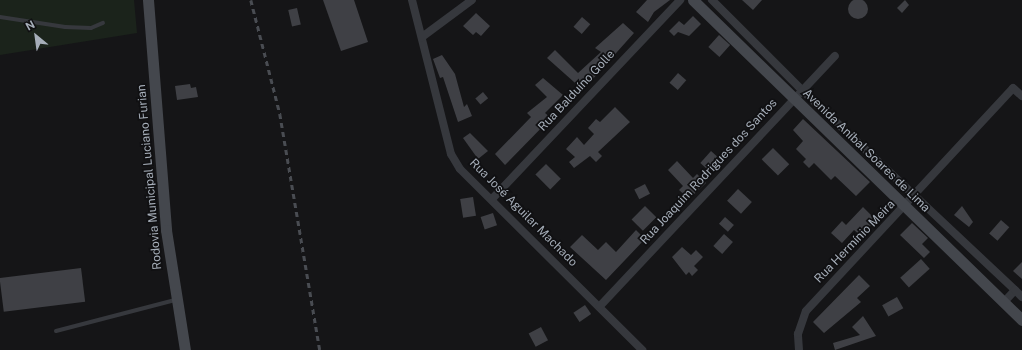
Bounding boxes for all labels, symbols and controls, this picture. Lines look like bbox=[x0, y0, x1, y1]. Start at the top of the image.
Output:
north arrow bbox=[16, 16, 56, 56]
text: N bbox=[24, 18, 37, 33]
street label: Rua Balduíno Golle bbox=[536, 47, 618, 135]
street label: Rodovia Municipal Luciano Furian bbox=[135, 84, 165, 270]
street label: Avenida Aníbal Soares de Lima bbox=[799, 86, 933, 216]
street label: Rua Joaquim Rodrigues dos Santos bbox=[638, 96, 780, 248]
street label: Rua José Aguilar Machado bbox=[466, 156, 580, 270]
street label: Rua Hermínio Meira bbox=[812, 198, 898, 286]

